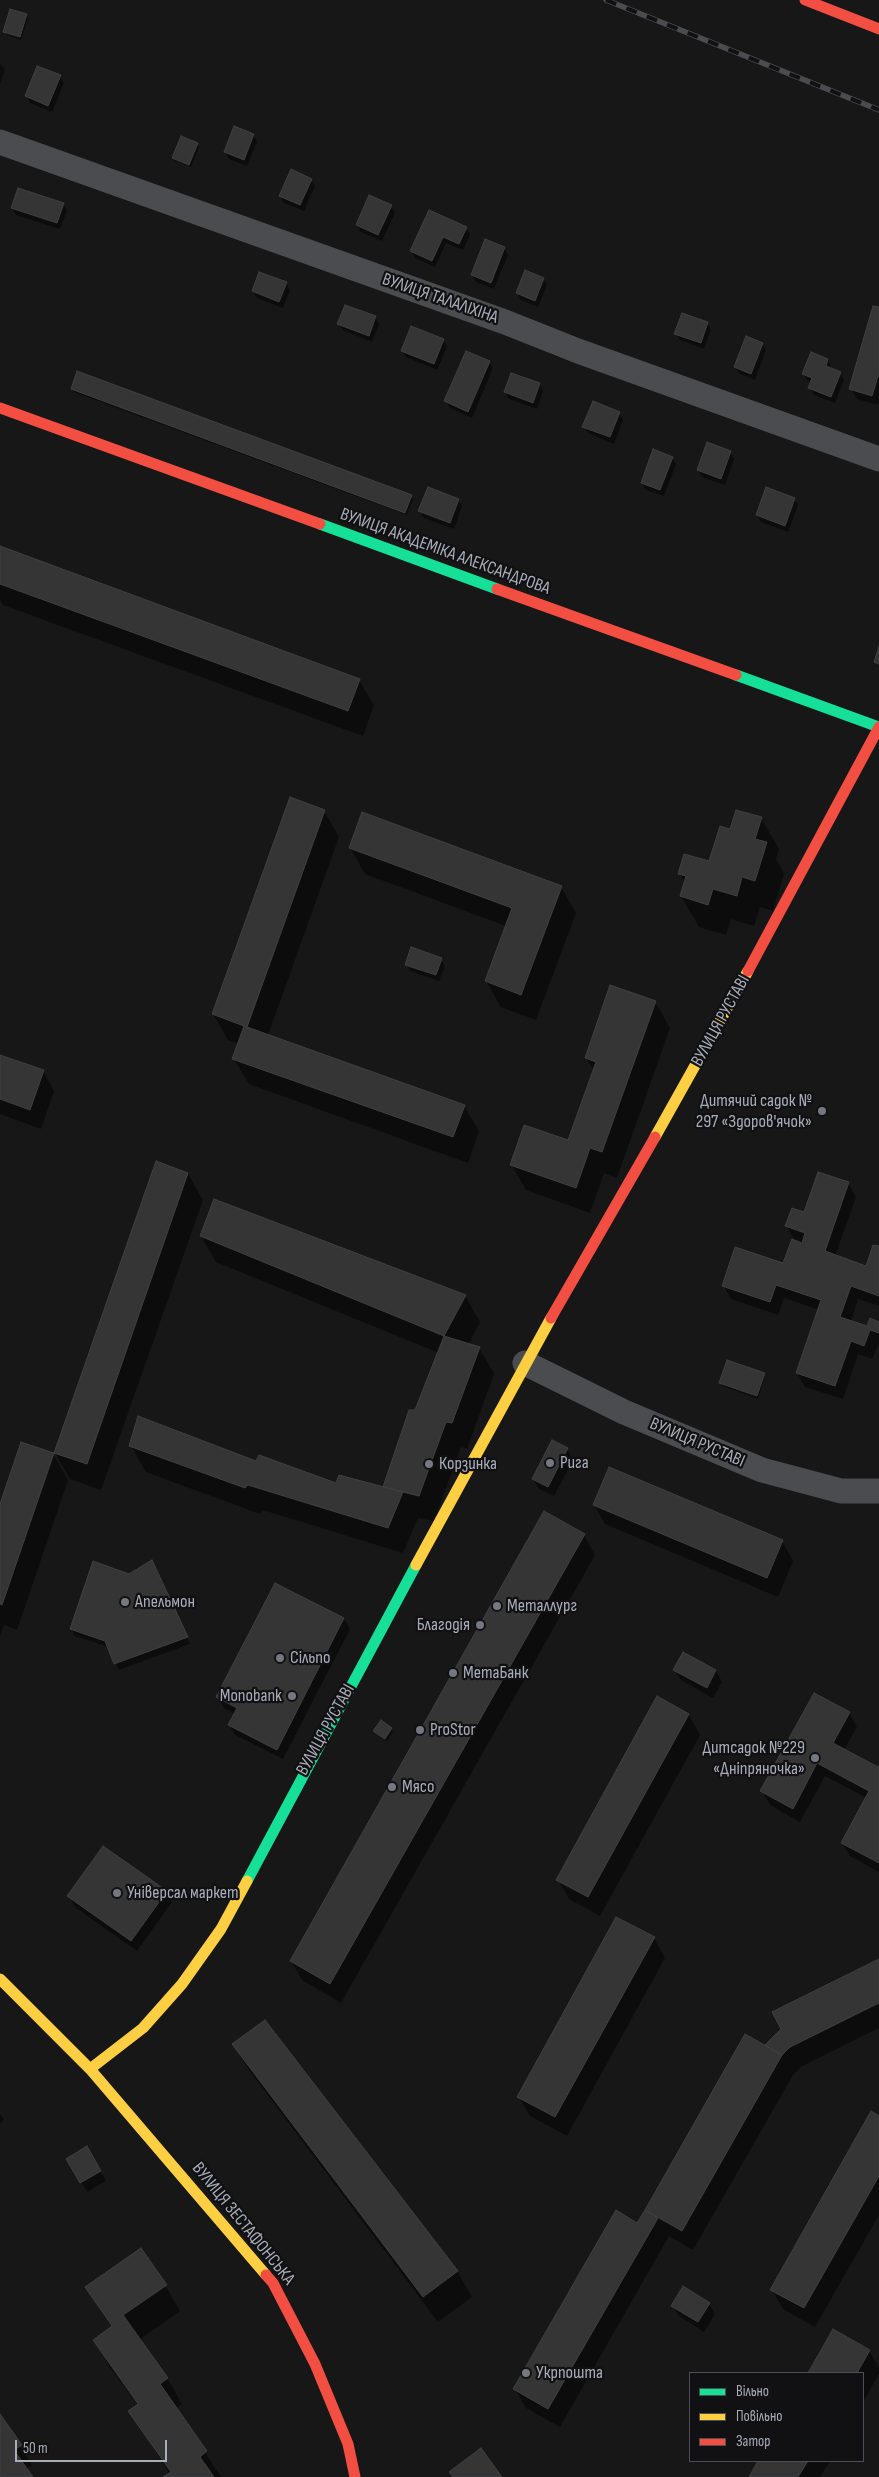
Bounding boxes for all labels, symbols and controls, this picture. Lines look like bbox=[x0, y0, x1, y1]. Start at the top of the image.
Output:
street label: ВУЛИЦЯ ТАЛАЛІХІНА bbox=[379, 269, 501, 329]
street label: ВУЛИЦЯ АКАДЕМІКА АЛЕКСАНДРОВА bbox=[337, 504, 553, 600]
street label: ВУЛИЦЯ РУСТАВІ bbox=[687, 972, 755, 1070]
place label: Дитячий садок № 297 «Здоров'ячок» bbox=[696, 1090, 812, 1132]
marker: Дитячий садок № 297 «Здоров'ячок» bbox=[816, 1105, 828, 1117]
street label: ВУЛИЦЯ РУСТАВІ bbox=[646, 1413, 748, 1473]
place label: Рига bbox=[560, 1452, 589, 1474]
place label: Корзинка bbox=[439, 1453, 497, 1475]
marker: Рига bbox=[544, 1457, 556, 1469]
marker: Корзинка bbox=[423, 1458, 435, 1470]
place label: Апельмон bbox=[135, 1591, 195, 1613]
place label: Металлург bbox=[507, 1595, 577, 1617]
marker: Апельмон bbox=[119, 1596, 131, 1608]
marker: Металлург bbox=[491, 1600, 503, 1612]
place label: Благодія bbox=[417, 1614, 470, 1636]
marker: Благодія bbox=[474, 1619, 486, 1631]
place label: Сільпо bbox=[290, 1647, 331, 1669]
marker: Сільпо bbox=[274, 1652, 286, 1664]
place label: МетаБанк bbox=[463, 1662, 528, 1684]
marker: МетаБанк bbox=[447, 1667, 459, 1679]
street label: ВУЛИЦЯ РУСТАВІ bbox=[292, 1681, 360, 1779]
place label: Monobank bbox=[220, 1685, 282, 1707]
marker: Monobank bbox=[286, 1690, 298, 1702]
place label: ProStor bbox=[430, 1719, 476, 1741]
marker: ProStor bbox=[414, 1724, 426, 1736]
place label: Дитсадок №229 «Дніпряночка» bbox=[703, 1737, 805, 1780]
marker: Дитсадок №229 «Дніпряночка» bbox=[809, 1752, 821, 1764]
place label: Мясо bbox=[402, 1776, 434, 1798]
marker: Мясо bbox=[386, 1781, 398, 1793]
place label: Універсал маркет bbox=[127, 1882, 239, 1904]
marker: Універсал маркет bbox=[111, 1887, 123, 1899]
street label: ВУЛИЦЯ ЗЕСТАФОНСЬКА bbox=[187, 2158, 299, 2290]
place label: Укрпошта bbox=[536, 2362, 603, 2384]
marker: Укрпошта bbox=[520, 2367, 532, 2379]
legend bbox=[689, 2372, 864, 2462]
text: Вільно bbox=[736, 2382, 769, 2401]
text: Повільно bbox=[736, 2407, 782, 2426]
scale bar bbox=[18, 2430, 170, 2462]
text: Затор bbox=[736, 2432, 770, 2451]
text: 50 m bbox=[23, 2439, 48, 2458]

